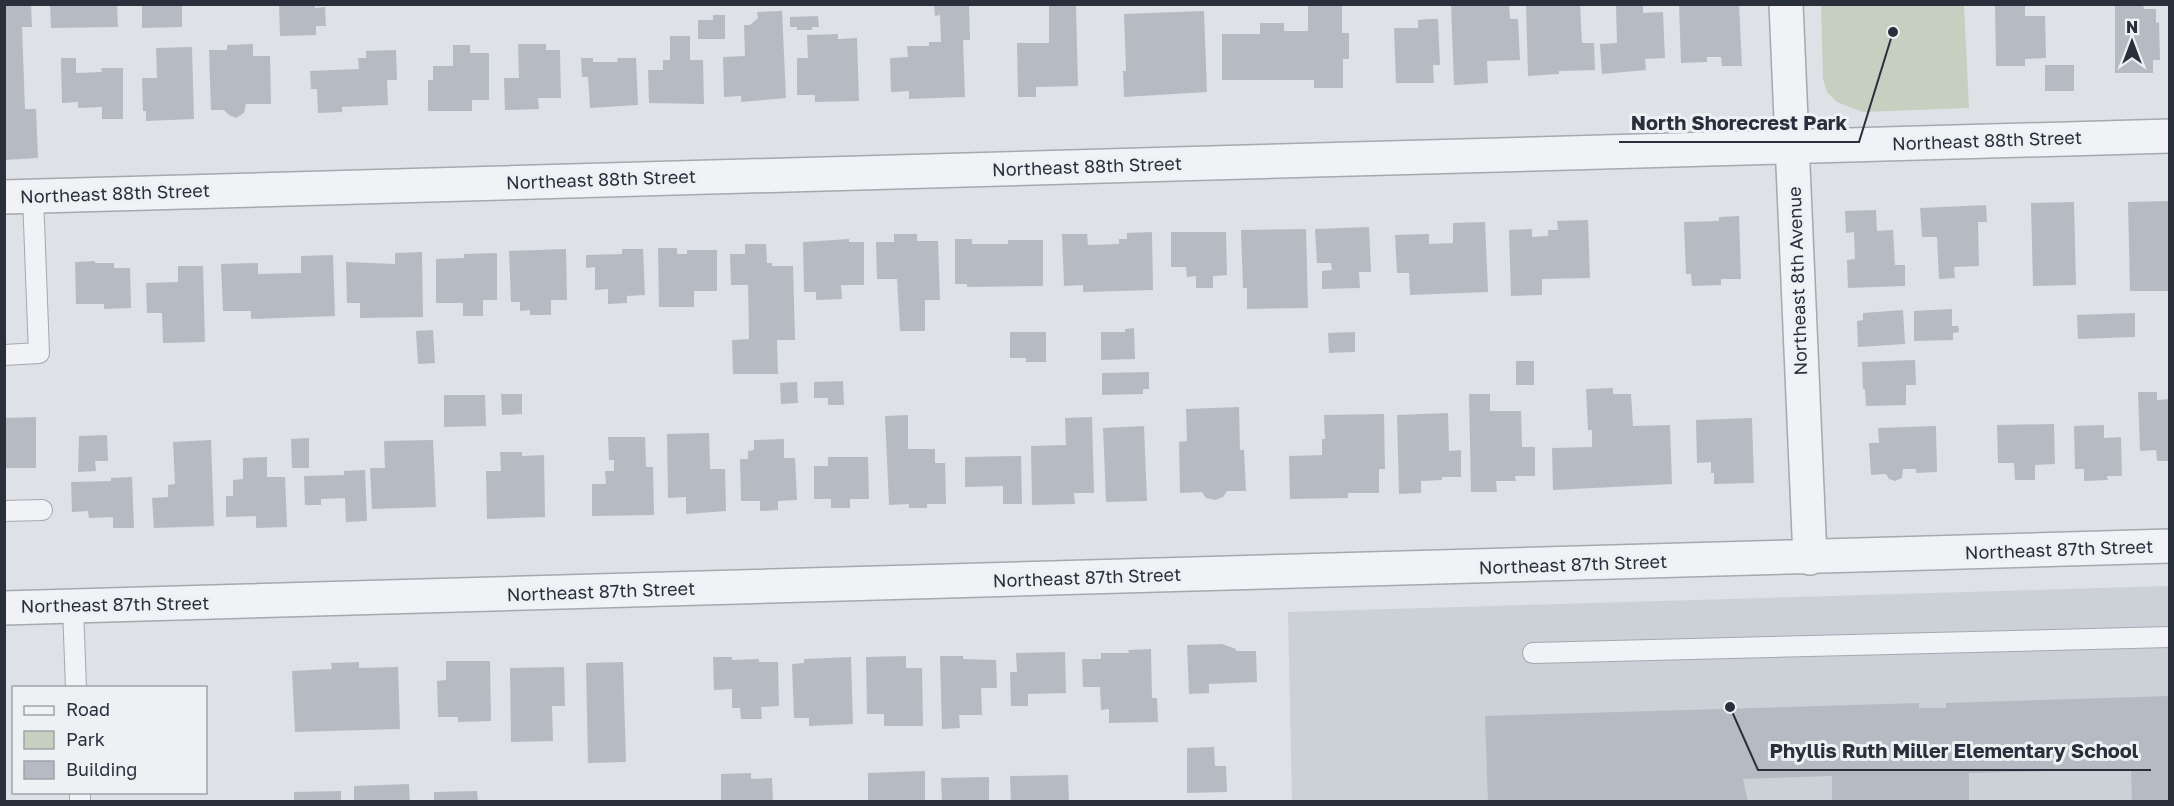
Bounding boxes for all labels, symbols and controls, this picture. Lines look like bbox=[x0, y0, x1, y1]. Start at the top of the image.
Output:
north arrow bbox=[2102, 12, 2162, 72]
text: N bbox=[2126, 17, 2138, 37]
callout: North Shorecrest Park bbox=[1619, 104, 1859, 142]
text: North Shorecrest Park bbox=[1631, 110, 1848, 134]
street label: Northeast 88th Street bbox=[1892, 126, 2082, 154]
street label: Northeast 88th Street bbox=[992, 152, 1182, 180]
street label: Northeast 88th Street bbox=[506, 165, 696, 193]
street label: Northeast 88th Street bbox=[20, 179, 210, 207]
street label: Northeast 8th Avenue bbox=[1783, 186, 1811, 376]
street label: Northeast 87th Street bbox=[1964, 535, 2154, 563]
street label: Northeast 87th Street bbox=[1478, 550, 1668, 578]
street label: Northeast 87th Street bbox=[992, 563, 1182, 591]
street label: Northeast 87th Street bbox=[506, 577, 696, 605]
street label: Northeast 87th Street bbox=[21, 591, 209, 617]
legend bbox=[12, 686, 207, 794]
text: Road bbox=[66, 698, 110, 720]
text: Park bbox=[66, 728, 105, 750]
callout: Phyllis Ruth Miller Elementary School bbox=[1758, 732, 2151, 770]
text: Phyllis Ruth Miller Elementary School bbox=[1770, 738, 2139, 762]
text: Building bbox=[66, 758, 137, 780]

